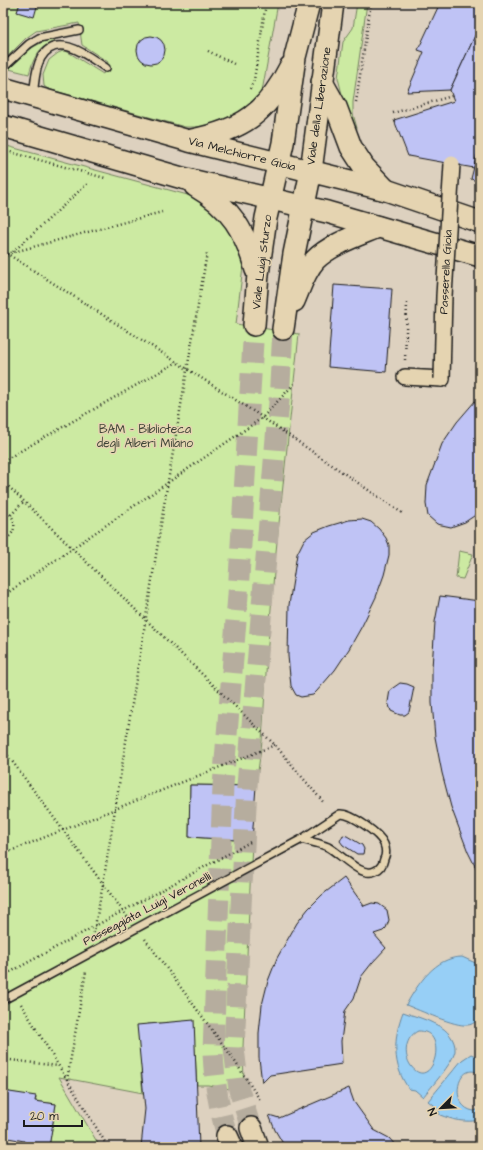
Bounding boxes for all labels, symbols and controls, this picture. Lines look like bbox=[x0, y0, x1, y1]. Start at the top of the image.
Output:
street label: Viale della Liberazione bbox=[302, 45, 336, 166]
street label: Via Melchiorre Gioia bbox=[187, 132, 297, 176]
street label: Viale Luigi Sturzo bbox=[248, 213, 277, 311]
street label: Passerella Gioia bbox=[435, 229, 457, 315]
park label: BAM - Biblioteca degli Alberi Milano bbox=[97, 421, 193, 453]
street label: Passeggiata Luigi Veronelli bbox=[80, 868, 215, 951]
north arrow bbox=[421, 1088, 461, 1128]
scale bar bbox=[24, 1102, 82, 1128]
text: N bbox=[424, 1106, 441, 1118]
text: 20 m bbox=[30, 1108, 59, 1125]

